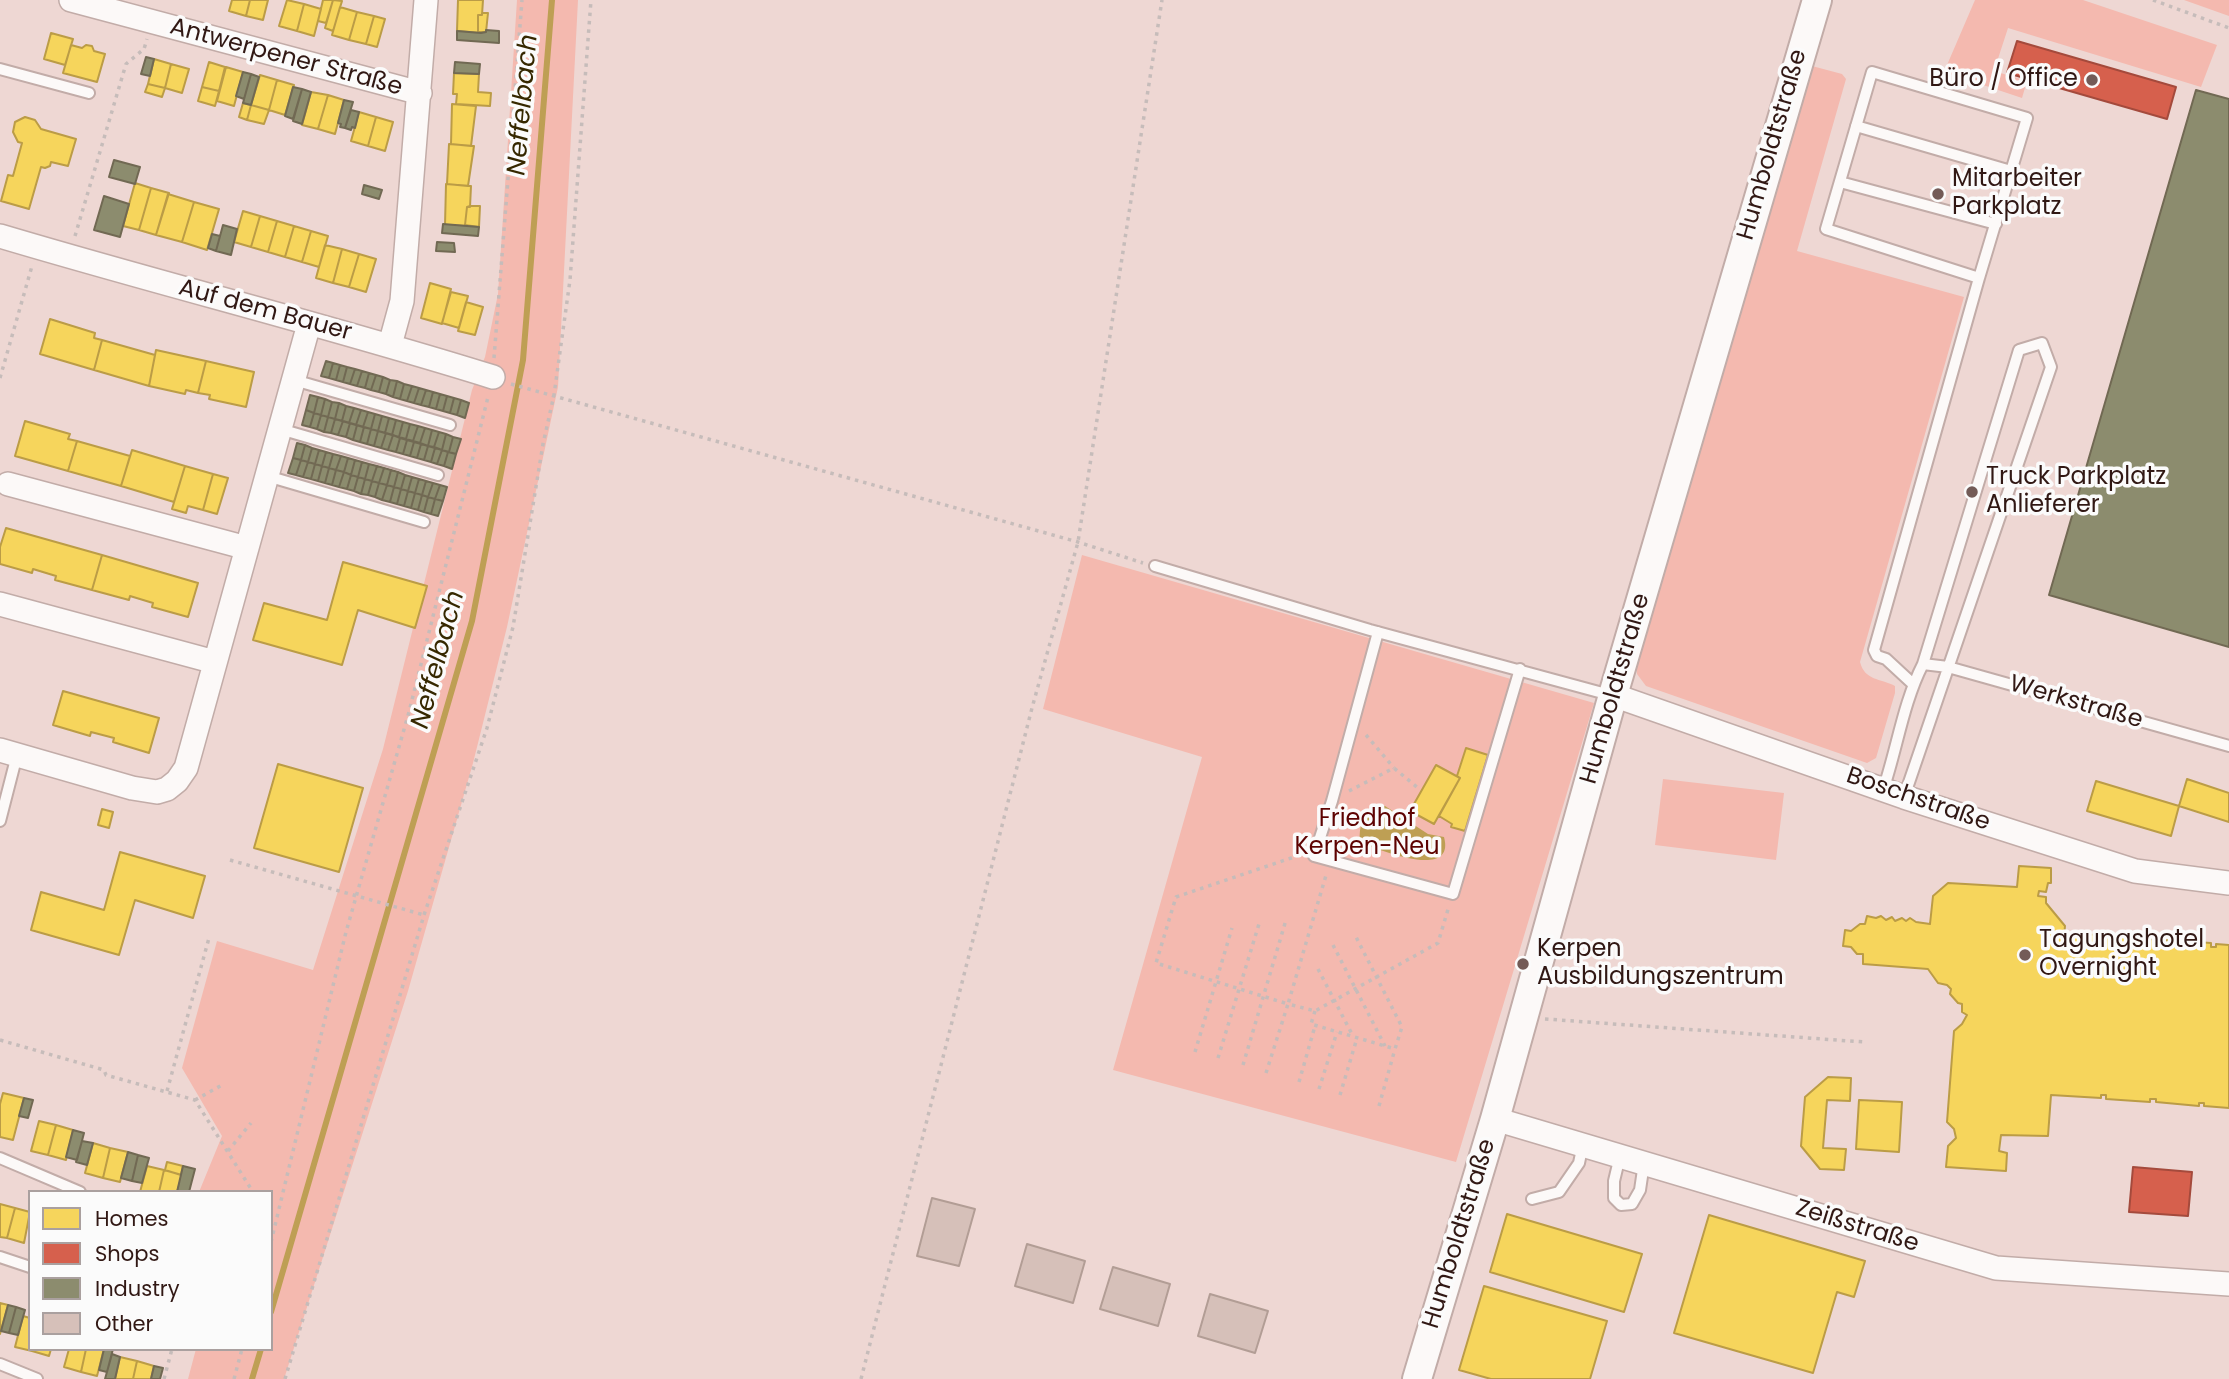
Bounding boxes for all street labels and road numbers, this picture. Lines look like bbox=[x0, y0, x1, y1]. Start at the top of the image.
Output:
street label: Antwerpener Straße bbox=[167, 13, 405, 103]
street label: Humboldtstraße bbox=[1732, 46, 1814, 244]
street label: Auf dem Bauer bbox=[175, 274, 355, 348]
street label: Humboldtstraße bbox=[1575, 590, 1657, 788]
street label: Werkstraße bbox=[2006, 670, 2146, 736]
street label: Boschstraße bbox=[1842, 762, 1994, 838]
street label: Humboldtstraße bbox=[1417, 1136, 1503, 1332]
street label: Zeißstraße bbox=[1792, 1195, 1922, 1259]

